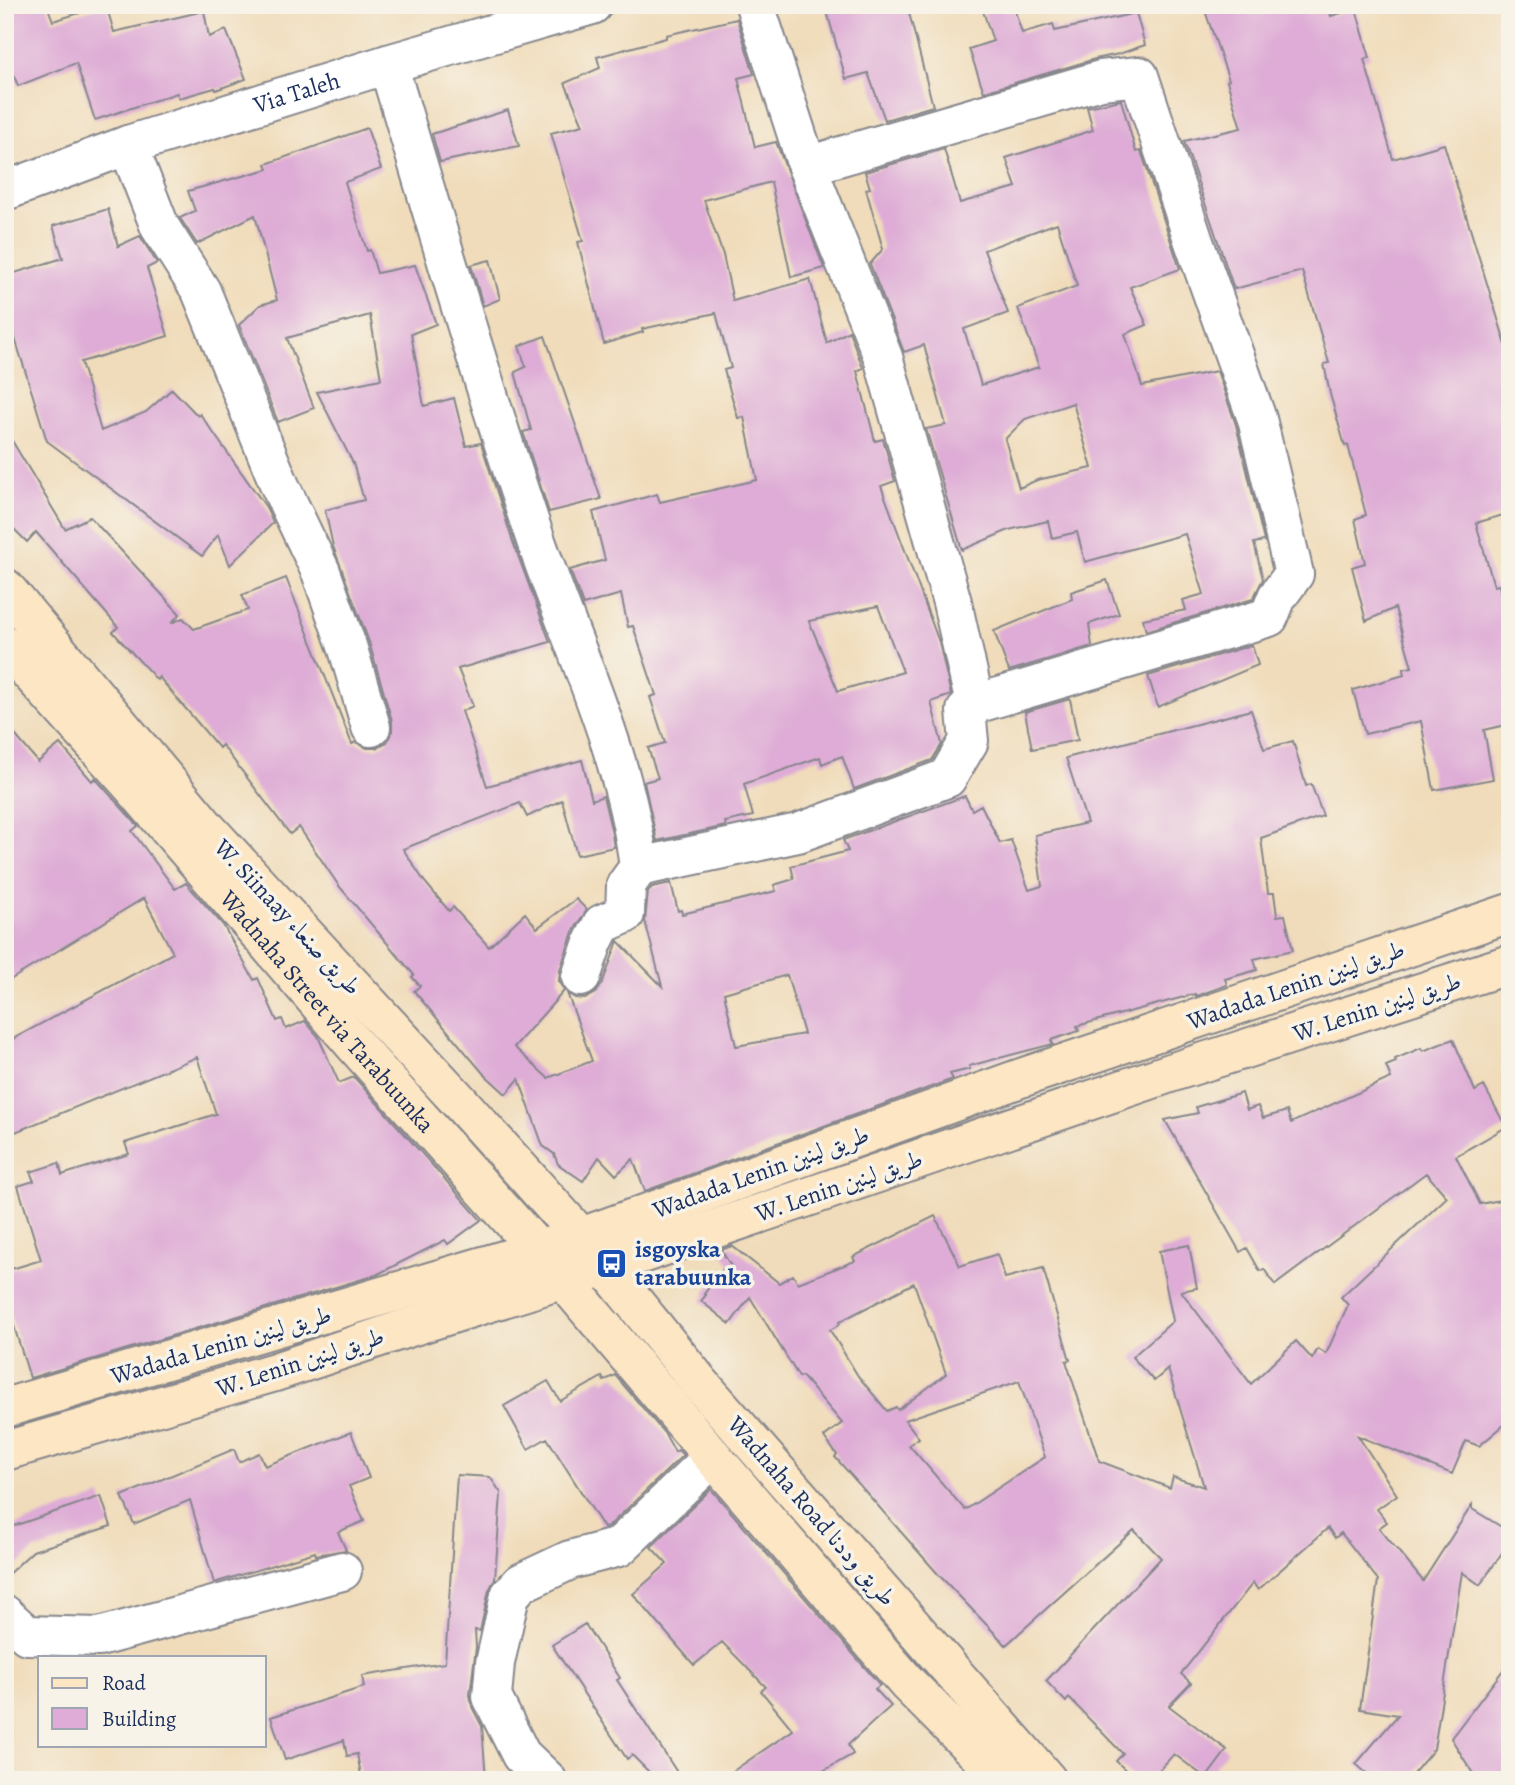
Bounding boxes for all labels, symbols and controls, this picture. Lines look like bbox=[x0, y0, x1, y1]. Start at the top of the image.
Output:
street label: Via Taleh bbox=[248, 64, 344, 121]
street label: W. Siinaay طريق صنعاء bbox=[206, 831, 369, 1002]
street label: Wadnaha Street via Tarabuunka bbox=[212, 883, 442, 1140]
street label: Wadada Lenin طريق لينين bbox=[1182, 933, 1409, 1038]
street label: W. Lenin طريق لينين bbox=[1288, 965, 1465, 1050]
street label: Wadada Lenin طريق لينين bbox=[647, 1118, 874, 1226]
street label: W. Lenin طريق لينين bbox=[750, 1142, 927, 1230]
place label: isgoyska tarabuunka bbox=[635, 1233, 752, 1293]
bus stop icon: isgoyska tarabuunka bbox=[595, 1246, 629, 1280]
street label: Wadada Lenin طريق لينين bbox=[106, 1298, 335, 1392]
street label: W. Lenin طريق لينين bbox=[211, 1320, 388, 1405]
street label: Wadnaha Road طريق وددنا bbox=[720, 1408, 904, 1613]
legend bbox=[38, 1656, 266, 1746]
text: Road bbox=[102, 1669, 146, 1697]
text: Building bbox=[102, 1705, 177, 1733]

